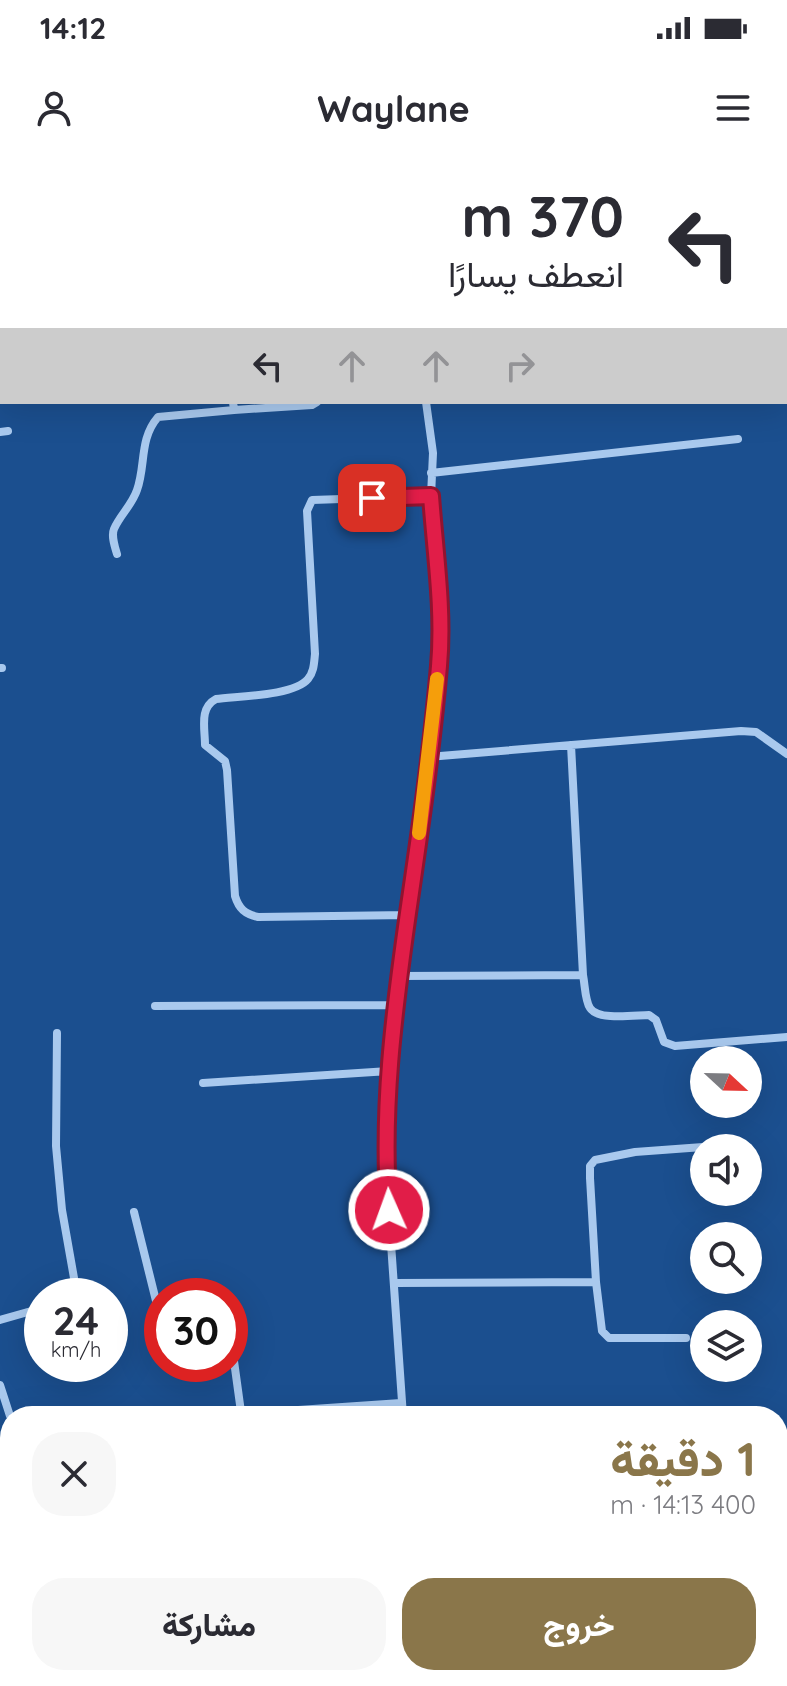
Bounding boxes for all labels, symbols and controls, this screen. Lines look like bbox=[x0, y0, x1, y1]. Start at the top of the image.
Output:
text: 14:12 bbox=[40, 9, 106, 47]
icon: person bbox=[32, 86, 76, 130]
text: Waylane bbox=[317, 86, 470, 131]
icon: menu bbox=[711, 86, 755, 130]
text: 370 m bbox=[461, 181, 624, 251]
icon: left bbox=[652, 192, 756, 296]
text: انعطف يسارًا bbox=[448, 251, 624, 296]
icon: left bbox=[246, 344, 290, 388]
icon: ahead bbox=[330, 344, 374, 388]
icon: ahead bbox=[414, 344, 458, 388]
icon: right bbox=[498, 344, 542, 388]
pin bbox=[338, 464, 406, 532]
icon: arrive bbox=[350, 476, 394, 520]
north arrow bbox=[690, 1046, 762, 1118]
map controls bbox=[690, 1046, 762, 1382]
button: sound bbox=[690, 1134, 762, 1206]
position arrow bbox=[347, 1168, 431, 1252]
button: search bbox=[690, 1222, 762, 1294]
speed limit sign: 30 bbox=[144, 1278, 248, 1382]
text: 24 bbox=[53, 1295, 99, 1345]
button: layers bbox=[690, 1310, 762, 1382]
text: km/h bbox=[51, 1337, 101, 1362]
text: 1 دقيقة bbox=[610, 1428, 756, 1488]
button: close bbox=[32, 1432, 116, 1516]
text: 400 m · 14:13 bbox=[610, 1488, 756, 1521]
button: مشاركة bbox=[32, 1578, 386, 1670]
button: خروج bbox=[402, 1578, 756, 1670]

